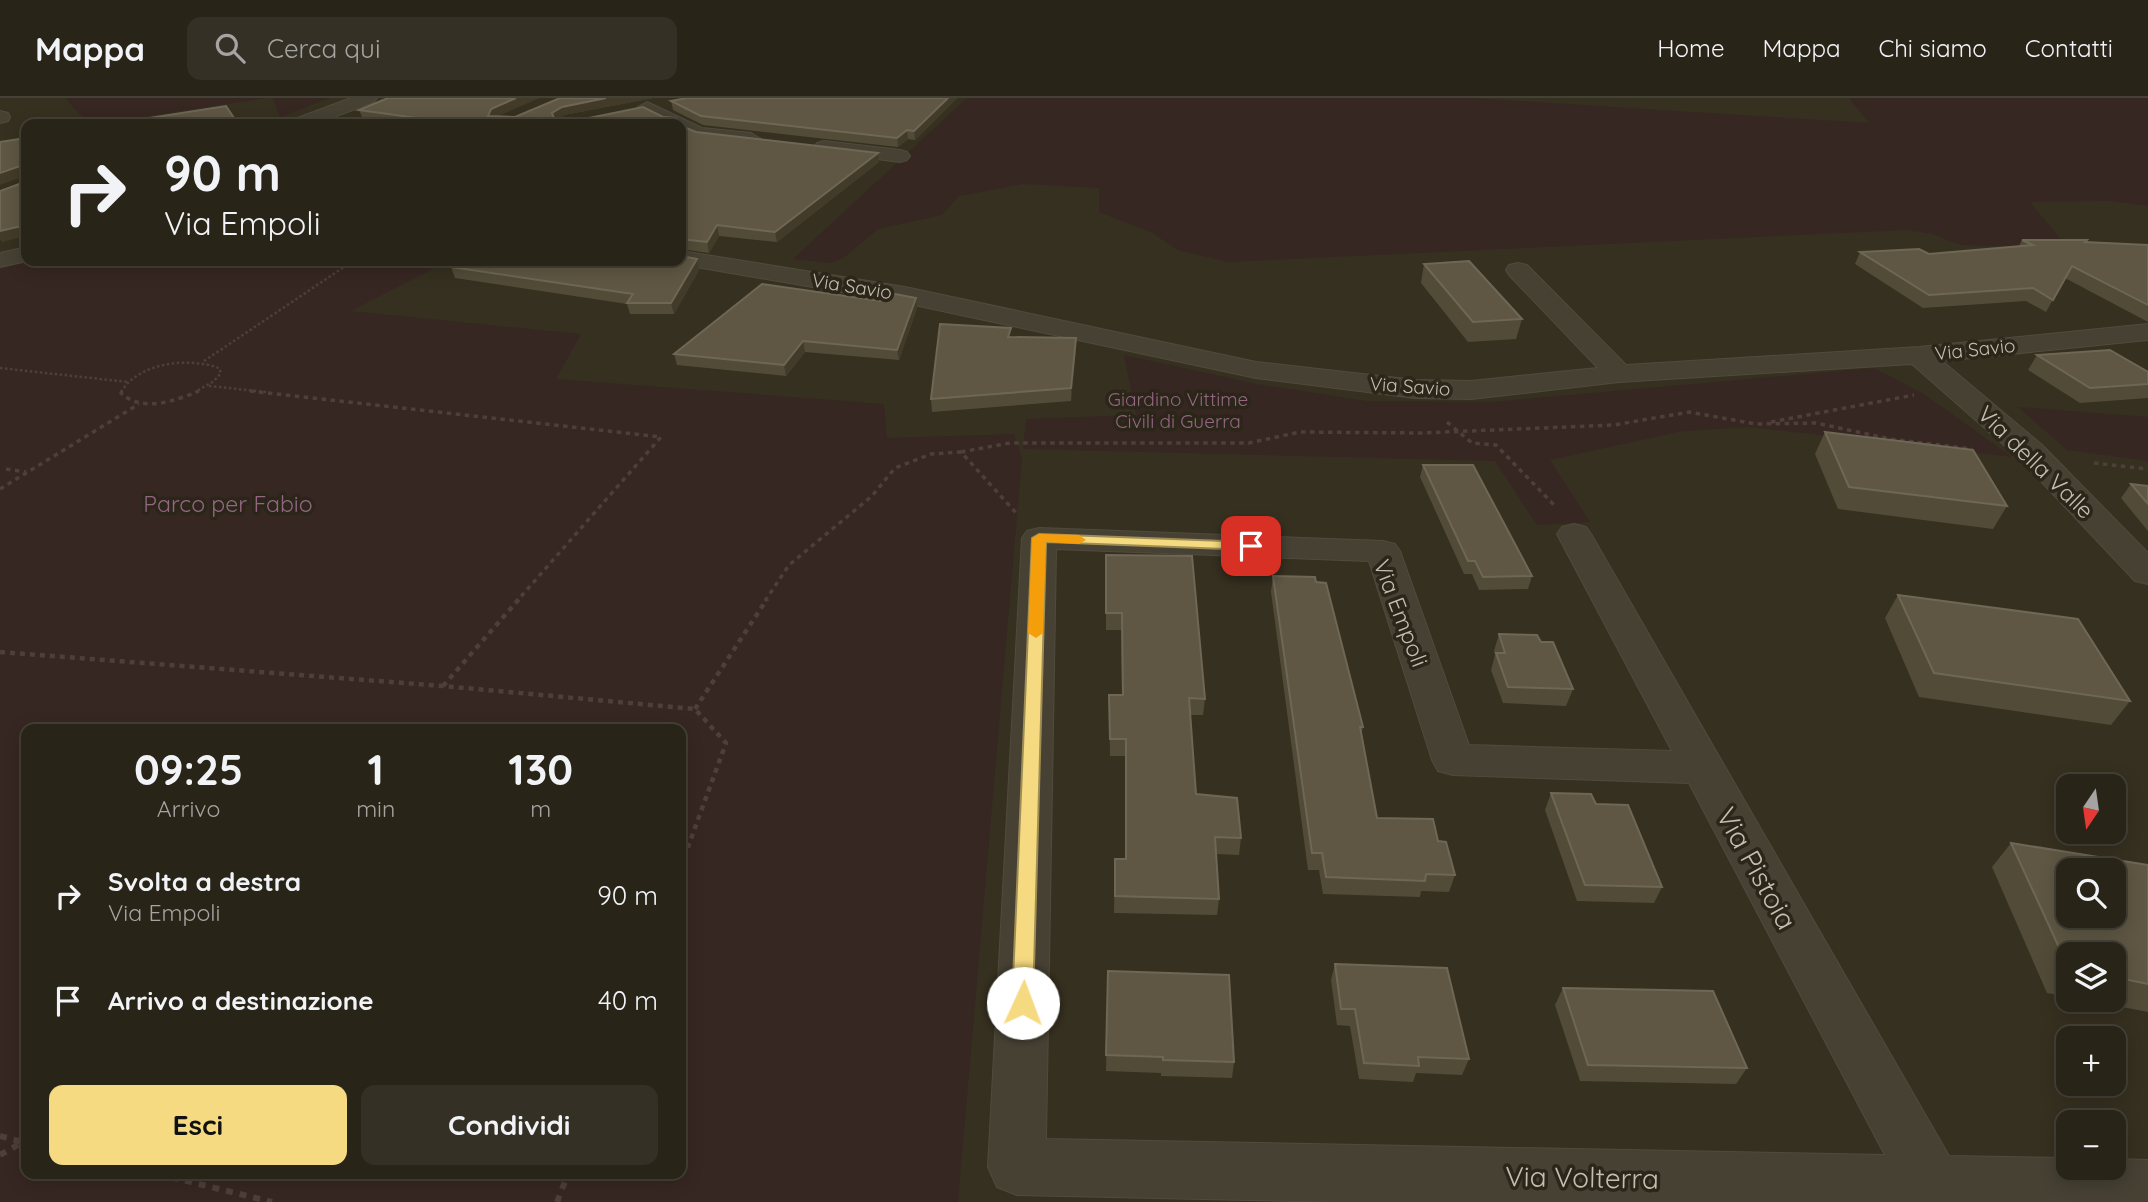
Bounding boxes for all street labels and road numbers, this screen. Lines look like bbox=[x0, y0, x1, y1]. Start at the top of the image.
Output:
street label: Via Savio bbox=[810, 268, 894, 304]
street label: Via Savio bbox=[1933, 333, 2017, 365]
street label: Via Savio bbox=[1369, 371, 1451, 401]
street label: Via della Valle bbox=[1972, 399, 2100, 525]
street label: Via Empoli bbox=[1367, 555, 1435, 671]
street label: Via Pistoia bbox=[1709, 801, 1805, 935]
street label: Via Volterra bbox=[1505, 1158, 1659, 1196]

